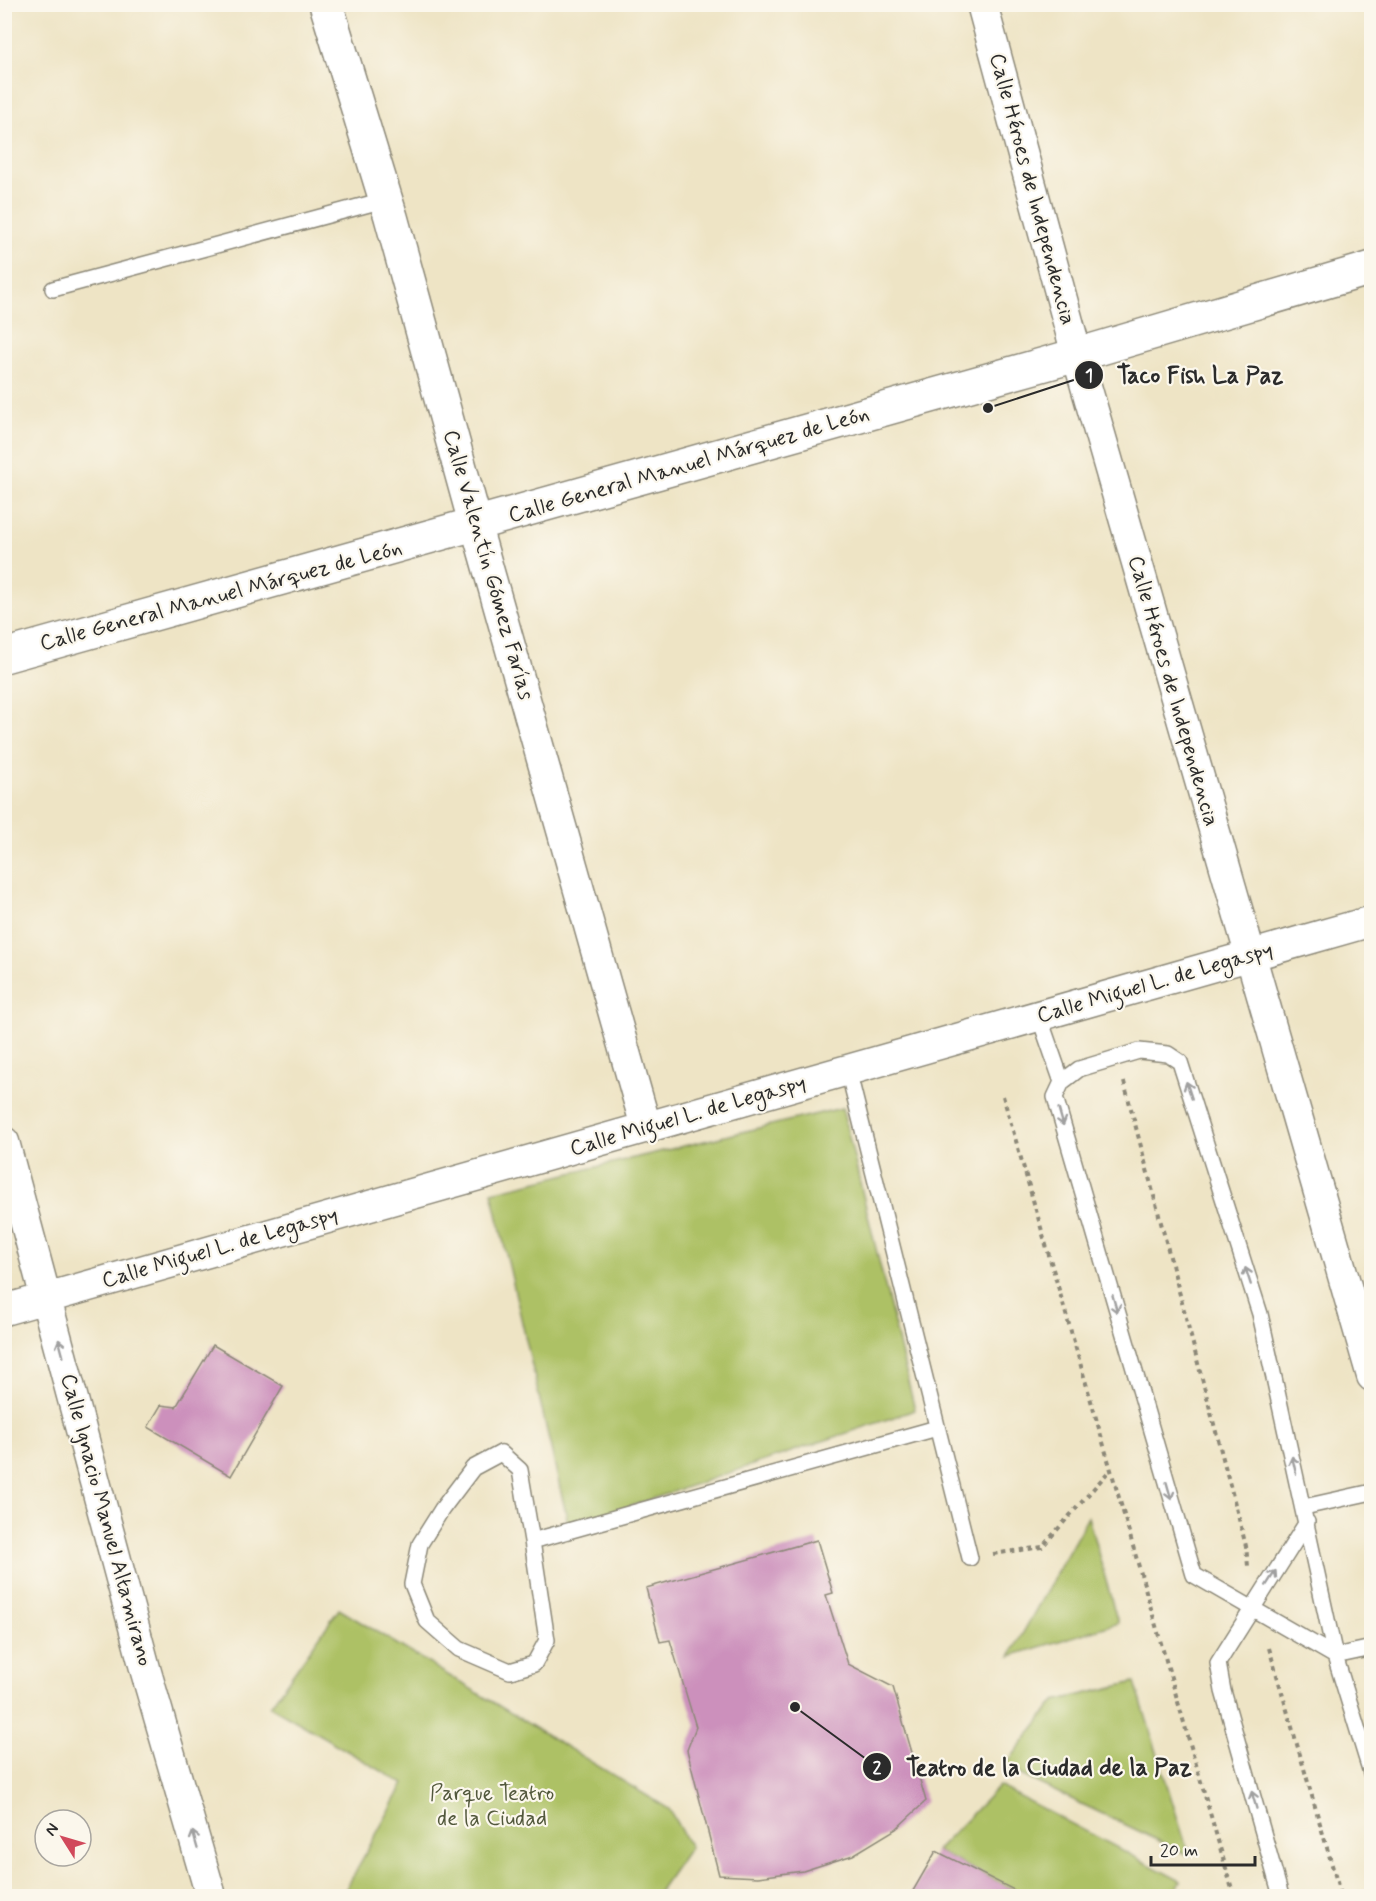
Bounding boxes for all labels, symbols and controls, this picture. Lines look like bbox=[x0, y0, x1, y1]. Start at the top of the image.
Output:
street label: Calle Héroes de Independencia bbox=[982, 50, 1082, 328]
callout: Taco Fish La Paz bbox=[1074, 354, 1295, 396]
text: Taco Fish La Paz bbox=[1117, 361, 1283, 392]
text: 1 bbox=[1085, 364, 1093, 388]
street label: Calle General Manuel Márquez de León bbox=[505, 400, 873, 530]
street label: Calle Valentín Gómez Farías bbox=[436, 427, 540, 704]
street label: Calle General Manuel Márquez de León bbox=[37, 534, 405, 658]
street label: Calle Héroes de Independencia bbox=[1121, 552, 1225, 830]
street label: Calle Miguel L. de Legaspy bbox=[1034, 936, 1277, 1033]
street label: Calle Miguel L. de Legaspy bbox=[567, 1069, 810, 1166]
one-way arrow bbox=[1183, 1081, 1194, 1100]
one-way arrow bbox=[1056, 1107, 1067, 1126]
street label: Calle Miguel L. de Legaspy bbox=[99, 1201, 342, 1298]
one-way arrow bbox=[1242, 1267, 1253, 1286]
one-way arrow bbox=[1110, 1294, 1121, 1313]
one-way arrow bbox=[54, 1339, 66, 1358]
street label: Calle Ignacio Manuel Altamirano bbox=[52, 1371, 159, 1670]
one-way arrow bbox=[1288, 1456, 1300, 1475]
one-way arrow bbox=[1164, 1481, 1175, 1500]
one-way arrow bbox=[1265, 1569, 1278, 1586]
callout: Teatro de la Ciudad de la Paz bbox=[862, 1746, 1206, 1788]
text: Teatro de la Ciudad de la Paz bbox=[906, 1753, 1192, 1784]
text: 2 bbox=[873, 1756, 882, 1780]
park label: Parque Teatro de la Ciudad bbox=[430, 1780, 554, 1833]
one-way arrow bbox=[1248, 1791, 1259, 1810]
north arrow bbox=[33, 1808, 93, 1868]
text: N bbox=[41, 1819, 64, 1840]
scale bar bbox=[1151, 1829, 1254, 1867]
one-way arrow bbox=[189, 1831, 200, 1850]
text: 20 m bbox=[1160, 1839, 1198, 1863]

